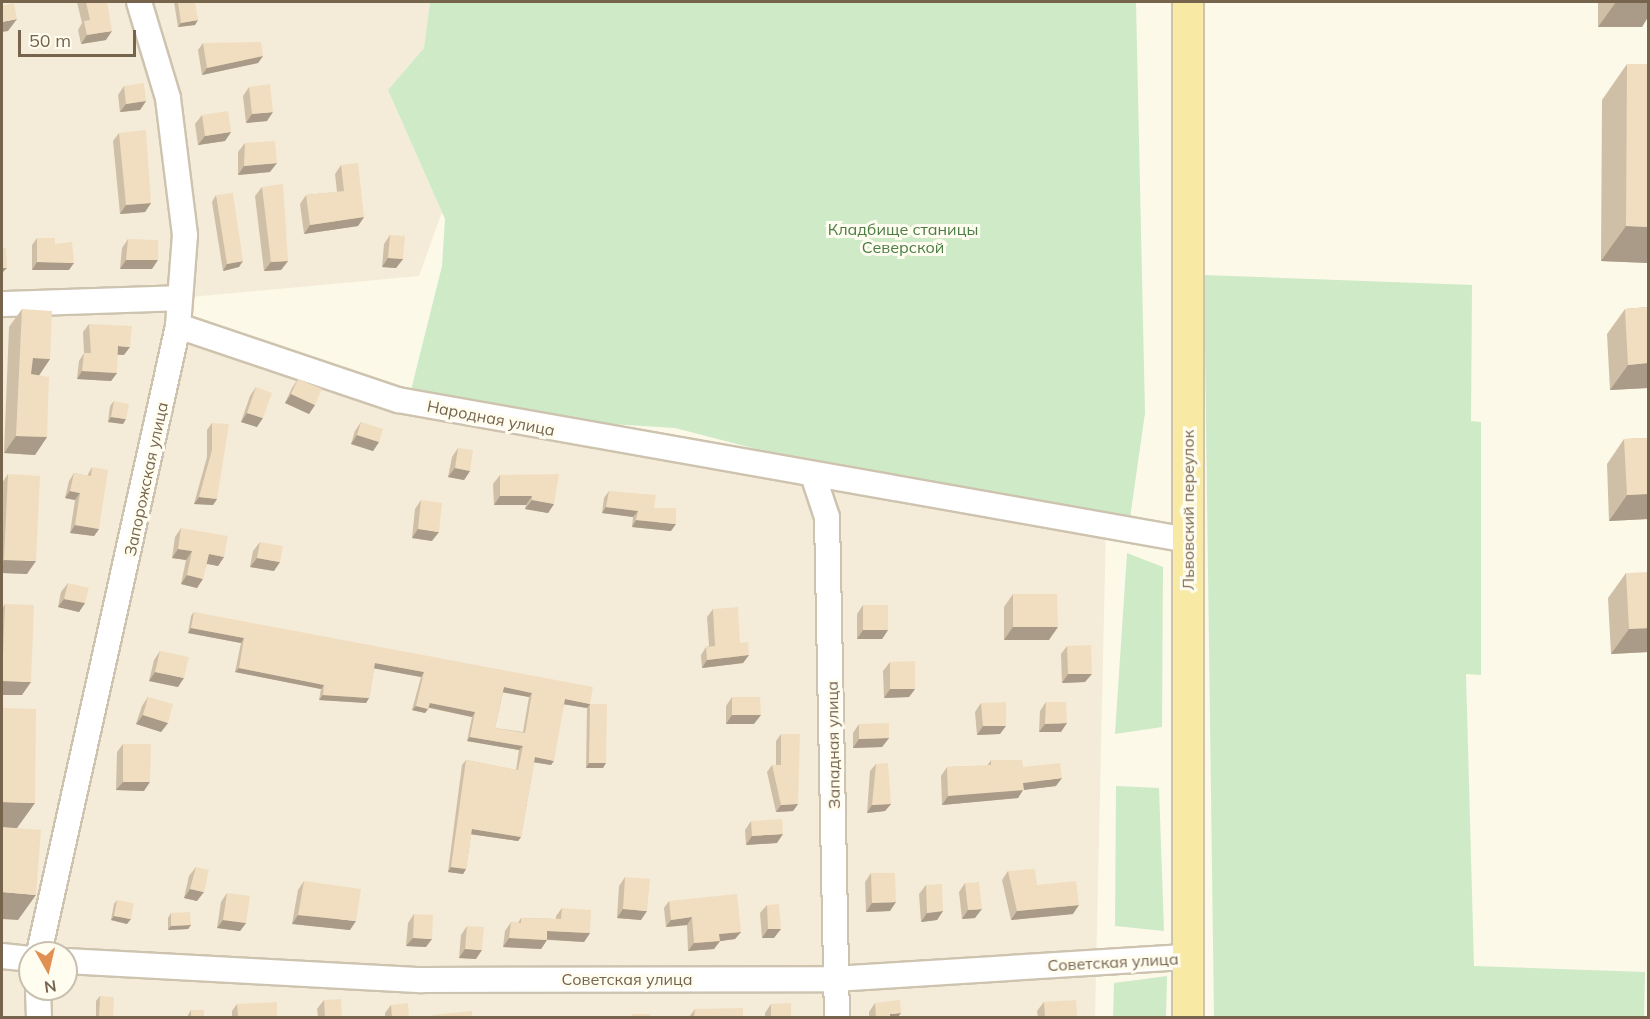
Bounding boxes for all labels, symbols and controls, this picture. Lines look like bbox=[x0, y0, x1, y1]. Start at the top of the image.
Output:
scale bar bbox=[21, 18, 140, 56]
text: 50 m bbox=[29, 29, 71, 52]
park label: Кладбище станицы Северской bbox=[828, 219, 978, 257]
street label: Народная улица bbox=[426, 396, 556, 440]
street label: Запорожская улица bbox=[120, 400, 172, 558]
street label: Львовский переулок bbox=[1178, 430, 1198, 590]
street label: Западная улица bbox=[822, 681, 844, 809]
north arrow bbox=[18, 941, 78, 1001]
street label: Советская улица bbox=[1047, 949, 1179, 975]
street label: Советская улица bbox=[561, 969, 693, 989]
text: N bbox=[43, 976, 58, 998]

